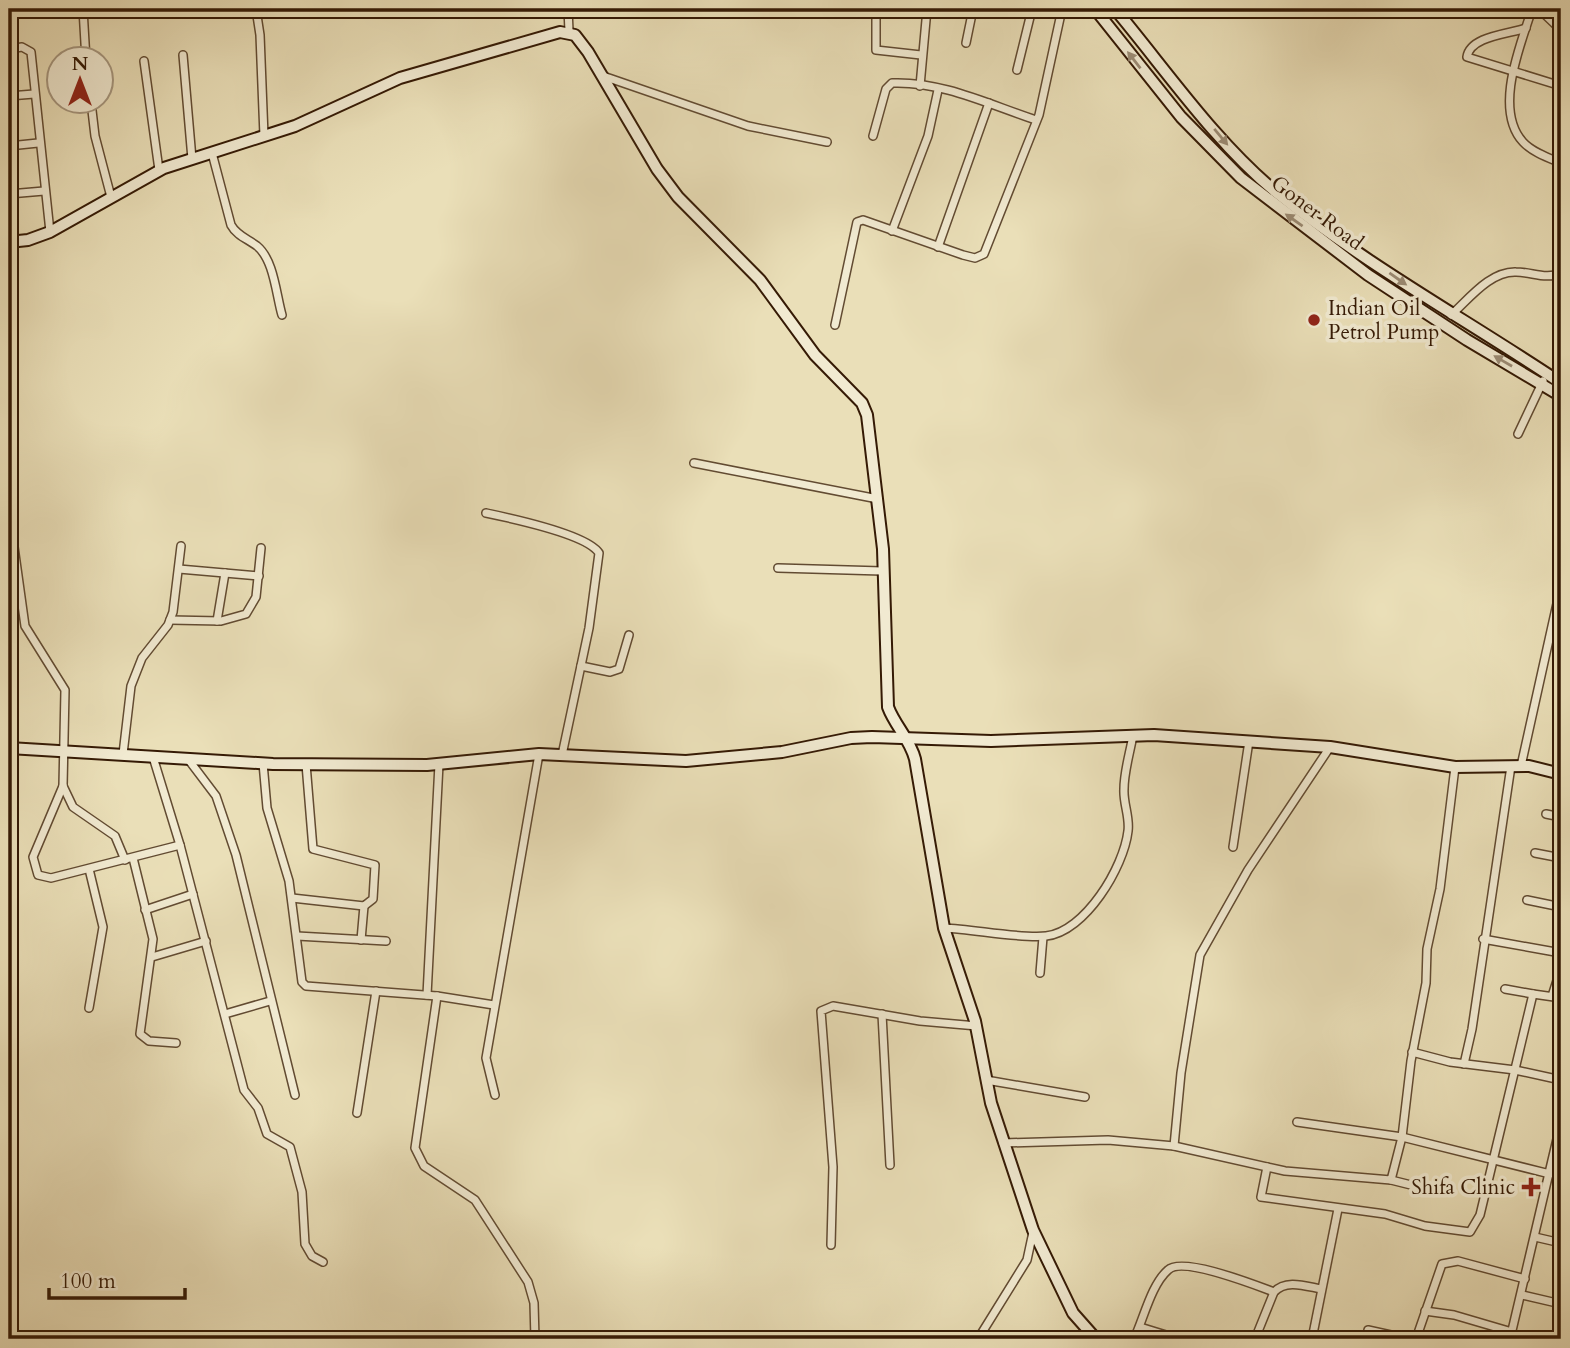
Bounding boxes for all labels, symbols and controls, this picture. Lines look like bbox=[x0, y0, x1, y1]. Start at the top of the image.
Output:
north arrow bbox=[46, 46, 116, 116]
text: N bbox=[72, 51, 89, 77]
one-way arrow bbox=[1126, 51, 1141, 69]
one-way arrow bbox=[1213, 128, 1228, 145]
street label: Goner Road bbox=[1265, 169, 1369, 257]
one-way arrow bbox=[1285, 213, 1303, 227]
one-way arrow bbox=[1389, 272, 1407, 286]
place label: Indian Oil Petrol Pump bbox=[1328, 294, 1439, 347]
marker: Indian Oil Petrol Pump bbox=[1306, 312, 1322, 328]
one-way arrow bbox=[1493, 355, 1512, 367]
place label: Shifa Clinic bbox=[1411, 1173, 1515, 1202]
marker: Shifa Clinic bbox=[1521, 1177, 1541, 1197]
scale bar bbox=[49, 1257, 186, 1301]
text: 100 m bbox=[60, 1267, 116, 1296]

